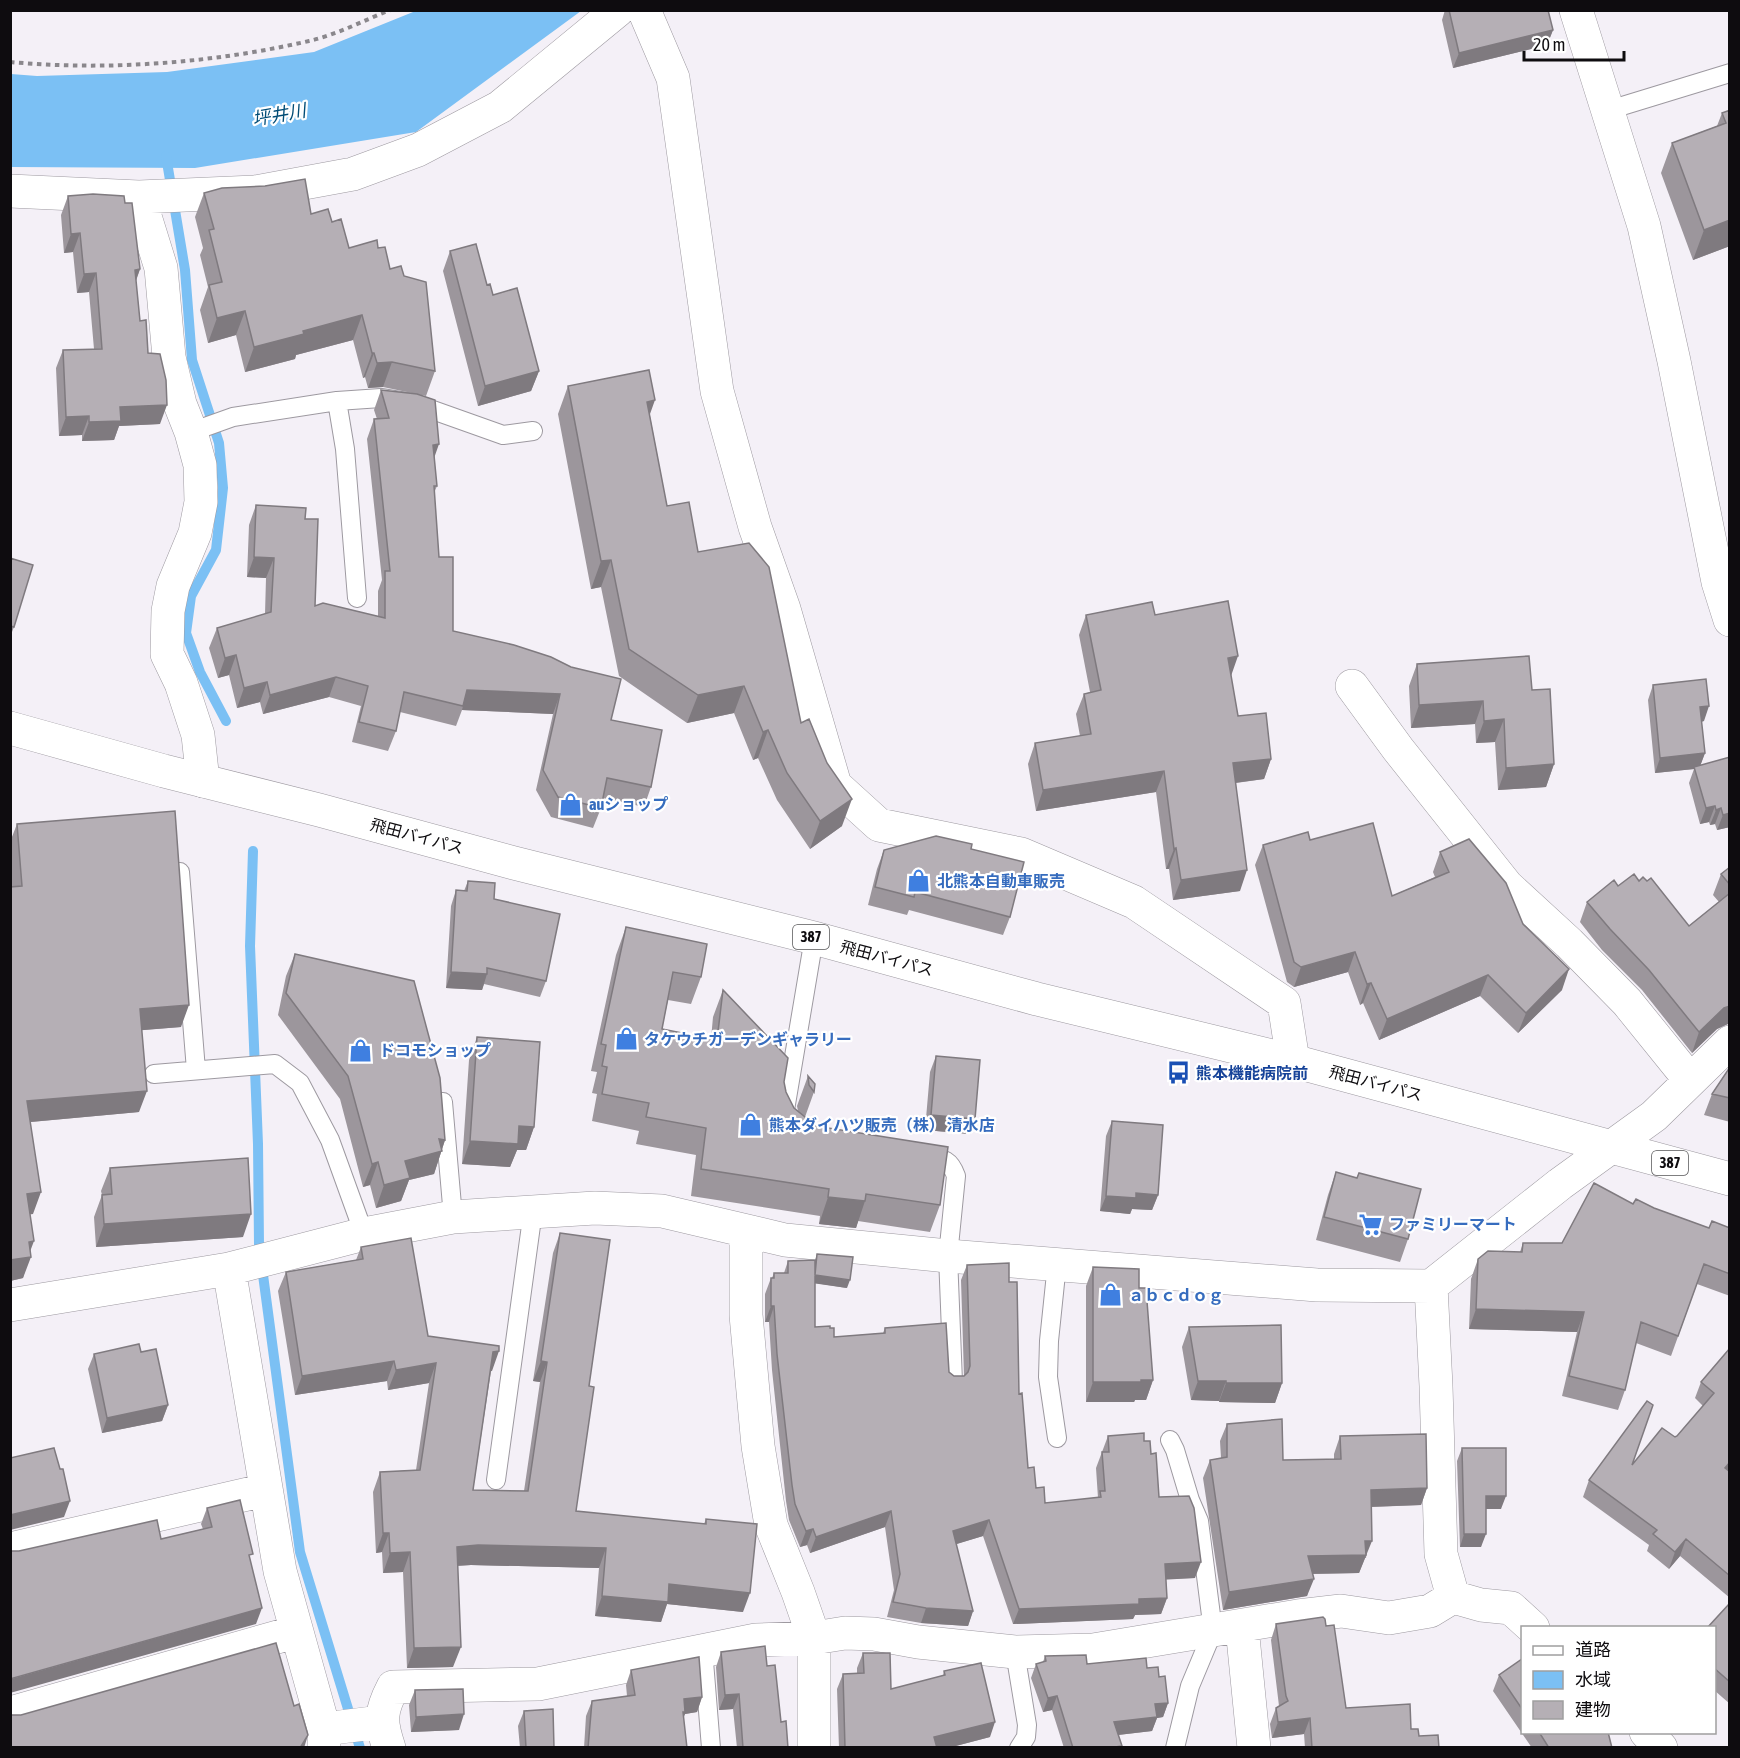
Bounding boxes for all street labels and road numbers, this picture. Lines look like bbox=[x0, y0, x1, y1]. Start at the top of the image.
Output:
street label: 飛田バイパス bbox=[368, 815, 466, 857]
road number: 387 bbox=[793, 925, 829, 949]
street label: 飛田バイパス bbox=[838, 937, 936, 979]
street label: 飛田バイパス bbox=[1327, 1062, 1425, 1104]
road number: 387 bbox=[1652, 1151, 1688, 1175]

